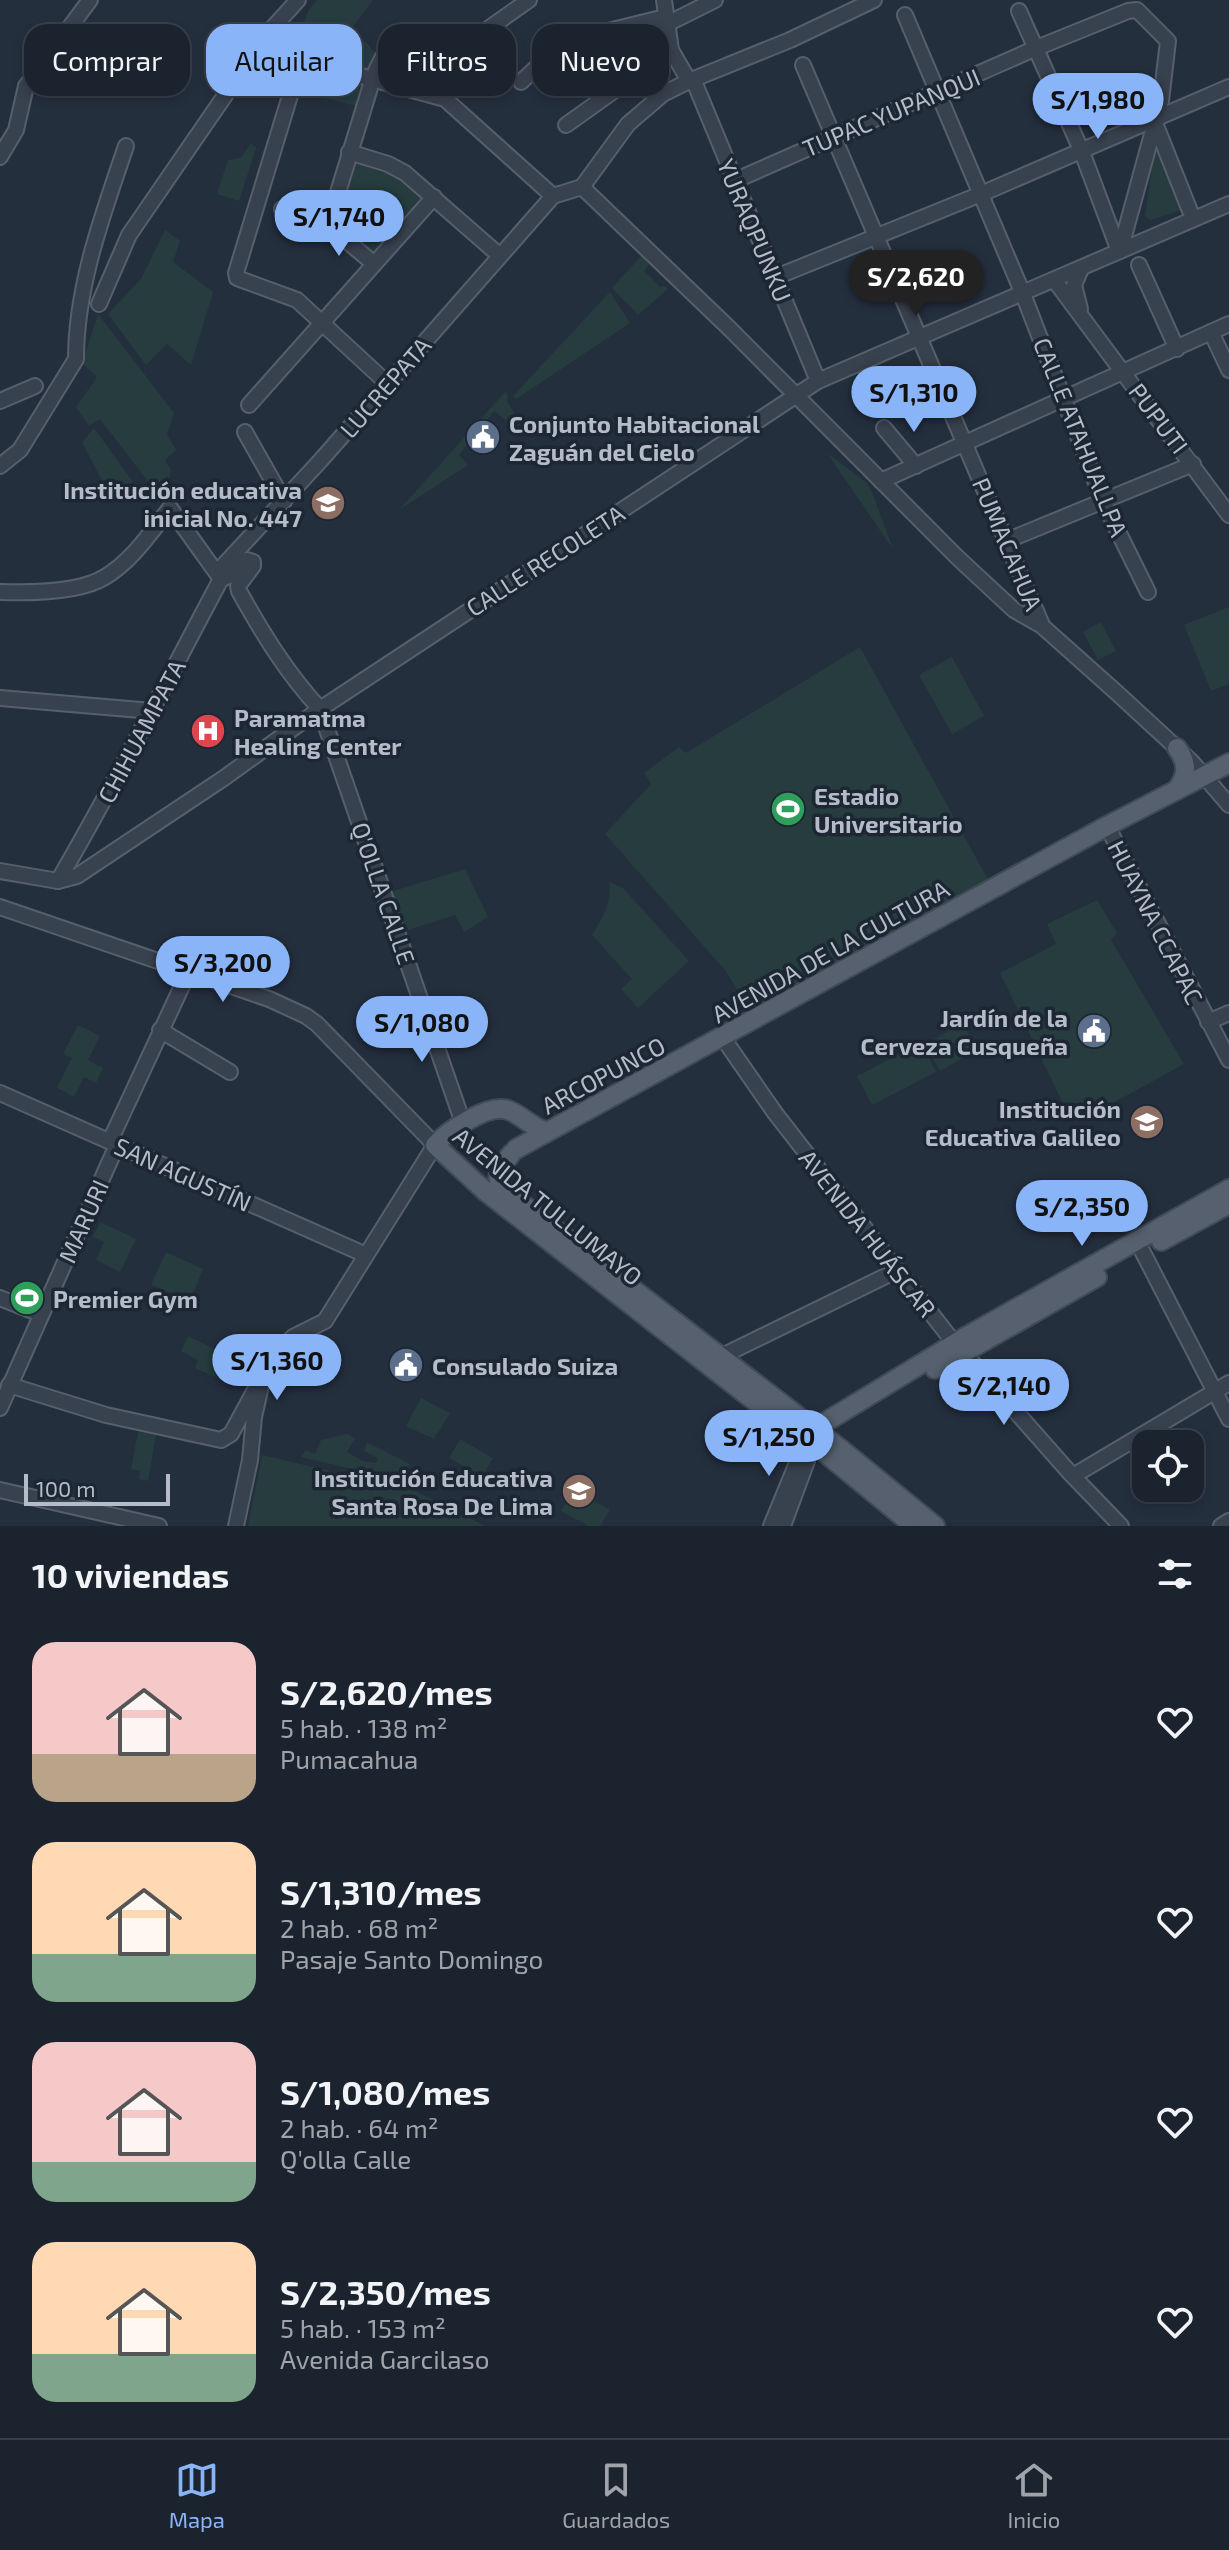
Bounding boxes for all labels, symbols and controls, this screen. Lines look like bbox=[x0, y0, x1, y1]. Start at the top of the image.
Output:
chip: Comprar bbox=[24, 24, 190, 96]
chip: Alquilar bbox=[206, 24, 362, 96]
chip: Filtros bbox=[378, 24, 516, 96]
chip: Nuevo bbox=[532, 24, 669, 96]
street label: TUPAC YUPANQUI bbox=[798, 62, 984, 162]
pin: S/1,980 bbox=[1024, 73, 1172, 141]
text: S/1,980 bbox=[1051, 83, 1145, 114]
street label: YURAQPUNKU bbox=[712, 154, 798, 306]
pin: S/1,740 bbox=[265, 190, 413, 258]
text: S/1,740 bbox=[293, 200, 385, 231]
pin: S/2,620 bbox=[842, 250, 990, 318]
text: S/2,620 bbox=[867, 260, 965, 291]
street label: LUCREPATA bbox=[333, 331, 437, 443]
street label: CALLE ATAHUALLPA bbox=[1028, 333, 1134, 541]
pin: S/1,310 bbox=[840, 366, 988, 434]
text: S/1,310 bbox=[869, 376, 959, 407]
street label: PUPUTI bbox=[1123, 377, 1195, 459]
place label: Conjunto Habitacional Zaguán del Cielo bbox=[509, 409, 760, 466]
public building icon: Conjunto Habitacional Zaguán del Cielo bbox=[464, 418, 502, 456]
street label: PUMACAHUA bbox=[967, 473, 1049, 615]
place label: Institución educativa inicial No. 447 bbox=[63, 475, 302, 532]
school or university icon: Institución educativa inicial No. 447 bbox=[309, 484, 347, 522]
street label: CALLE RECOLETA bbox=[460, 498, 630, 622]
street label: CHIHUAMPATA bbox=[91, 654, 191, 808]
place label: Paramatma Healing Center bbox=[234, 703, 402, 760]
hospital icon: Paramatma Healing Center bbox=[189, 712, 227, 750]
place label: Estadio Universitario bbox=[814, 781, 963, 838]
sports icon: Estadio Universitario bbox=[769, 790, 807, 828]
street label: Q'OLLA CALLE bbox=[346, 818, 422, 968]
street label: HUAYNA CCAPAC bbox=[1102, 835, 1210, 1009]
street label: AVENIDA DE LA CULTURA bbox=[706, 874, 954, 1028]
pin: S/3,200 bbox=[149, 936, 297, 1004]
text: S/3,200 bbox=[174, 946, 272, 977]
pin: S/1,080 bbox=[348, 996, 496, 1064]
place label: Jardín de la Cerveza Cusqueña bbox=[860, 1003, 1068, 1060]
text: S/1,080 bbox=[374, 1006, 470, 1037]
public building icon: Jardín de la Cerveza Cusqueña bbox=[1075, 1012, 1113, 1050]
street label: ARCOPUNCO bbox=[536, 1030, 670, 1120]
place label: Institución Educativa Galileo bbox=[925, 1094, 1121, 1151]
school or university icon: Institución Educativa Galileo bbox=[1128, 1103, 1166, 1141]
street label: AVENIDA TULLUMAYO bbox=[448, 1121, 648, 1291]
street label: SAN AGUSTÍN bbox=[110, 1131, 256, 1217]
street label: AVENIDA HUÁSCAR bbox=[794, 1143, 942, 1323]
street label: MARURI bbox=[52, 1175, 114, 1267]
pin: S/2,350 bbox=[1008, 1180, 1156, 1248]
text: S/2,350 bbox=[1034, 1190, 1130, 1221]
sports icon: Premier Gym bbox=[8, 1279, 46, 1317]
place label: Premier Gym bbox=[53, 1284, 198, 1313]
pin: S/1,360 bbox=[203, 1334, 351, 1402]
text: S/1,360 bbox=[230, 1344, 324, 1375]
public building icon: Consulado Suiza bbox=[387, 1346, 425, 1384]
place label: Consulado Suiza bbox=[432, 1351, 618, 1380]
pin: S/2,140 bbox=[930, 1359, 1078, 1427]
text: S/2,140 bbox=[957, 1369, 1051, 1400]
pin: S/1,250 bbox=[695, 1410, 843, 1478]
text: S/1,250 bbox=[723, 1420, 815, 1451]
map controls bbox=[1132, 1430, 1204, 1502]
button: locate bbox=[1132, 1430, 1204, 1502]
place label: Institución Educativa Santa Rosa De Lima bbox=[314, 1463, 553, 1520]
scale bar bbox=[24, 1470, 170, 1506]
school or university icon: Institución Educativa Santa Rosa De Lima bbox=[560, 1472, 598, 1510]
text: 100 m bbox=[36, 1475, 95, 1501]
icon: filters bbox=[1153, 1552, 1197, 1596]
text: 10 viviendas bbox=[32, 1554, 229, 1595]
text: S/2,620/mes bbox=[280, 1671, 493, 1712]
icon: home bbox=[96, 1674, 192, 1770]
icon: heart bbox=[1153, 1700, 1197, 1744]
text: 5 hab. · 138 m² bbox=[280, 1712, 448, 1743]
text: Pumacahua bbox=[280, 1743, 418, 1774]
text: S/1,310/mes bbox=[280, 1871, 482, 1912]
icon: home bbox=[96, 1874, 192, 1970]
icon: heart bbox=[1153, 1900, 1197, 1944]
text: 2 hab. · 68 m² bbox=[280, 1912, 438, 1943]
text: Pasaje Santo Domingo bbox=[280, 1943, 543, 1974]
text: S/1,080/mes bbox=[280, 2071, 490, 2112]
icon: home bbox=[96, 2074, 192, 2170]
icon: heart bbox=[1153, 2100, 1197, 2144]
text: 2 hab. · 64 m² bbox=[280, 2112, 439, 2143]
text: Q'olla Calle bbox=[280, 2143, 411, 2174]
text: S/2,350/mes bbox=[280, 2271, 491, 2312]
icon: home bbox=[96, 2274, 192, 2370]
icon: heart bbox=[1153, 2300, 1197, 2344]
text: 5 hab. · 153 m² bbox=[280, 2312, 446, 2343]
text: Avenida Garcilaso bbox=[280, 2343, 490, 2374]
tab: Mapa bbox=[169, 2458, 225, 2532]
tab: Guardados bbox=[562, 2458, 670, 2532]
tab: Inicio bbox=[1008, 2458, 1060, 2532]

